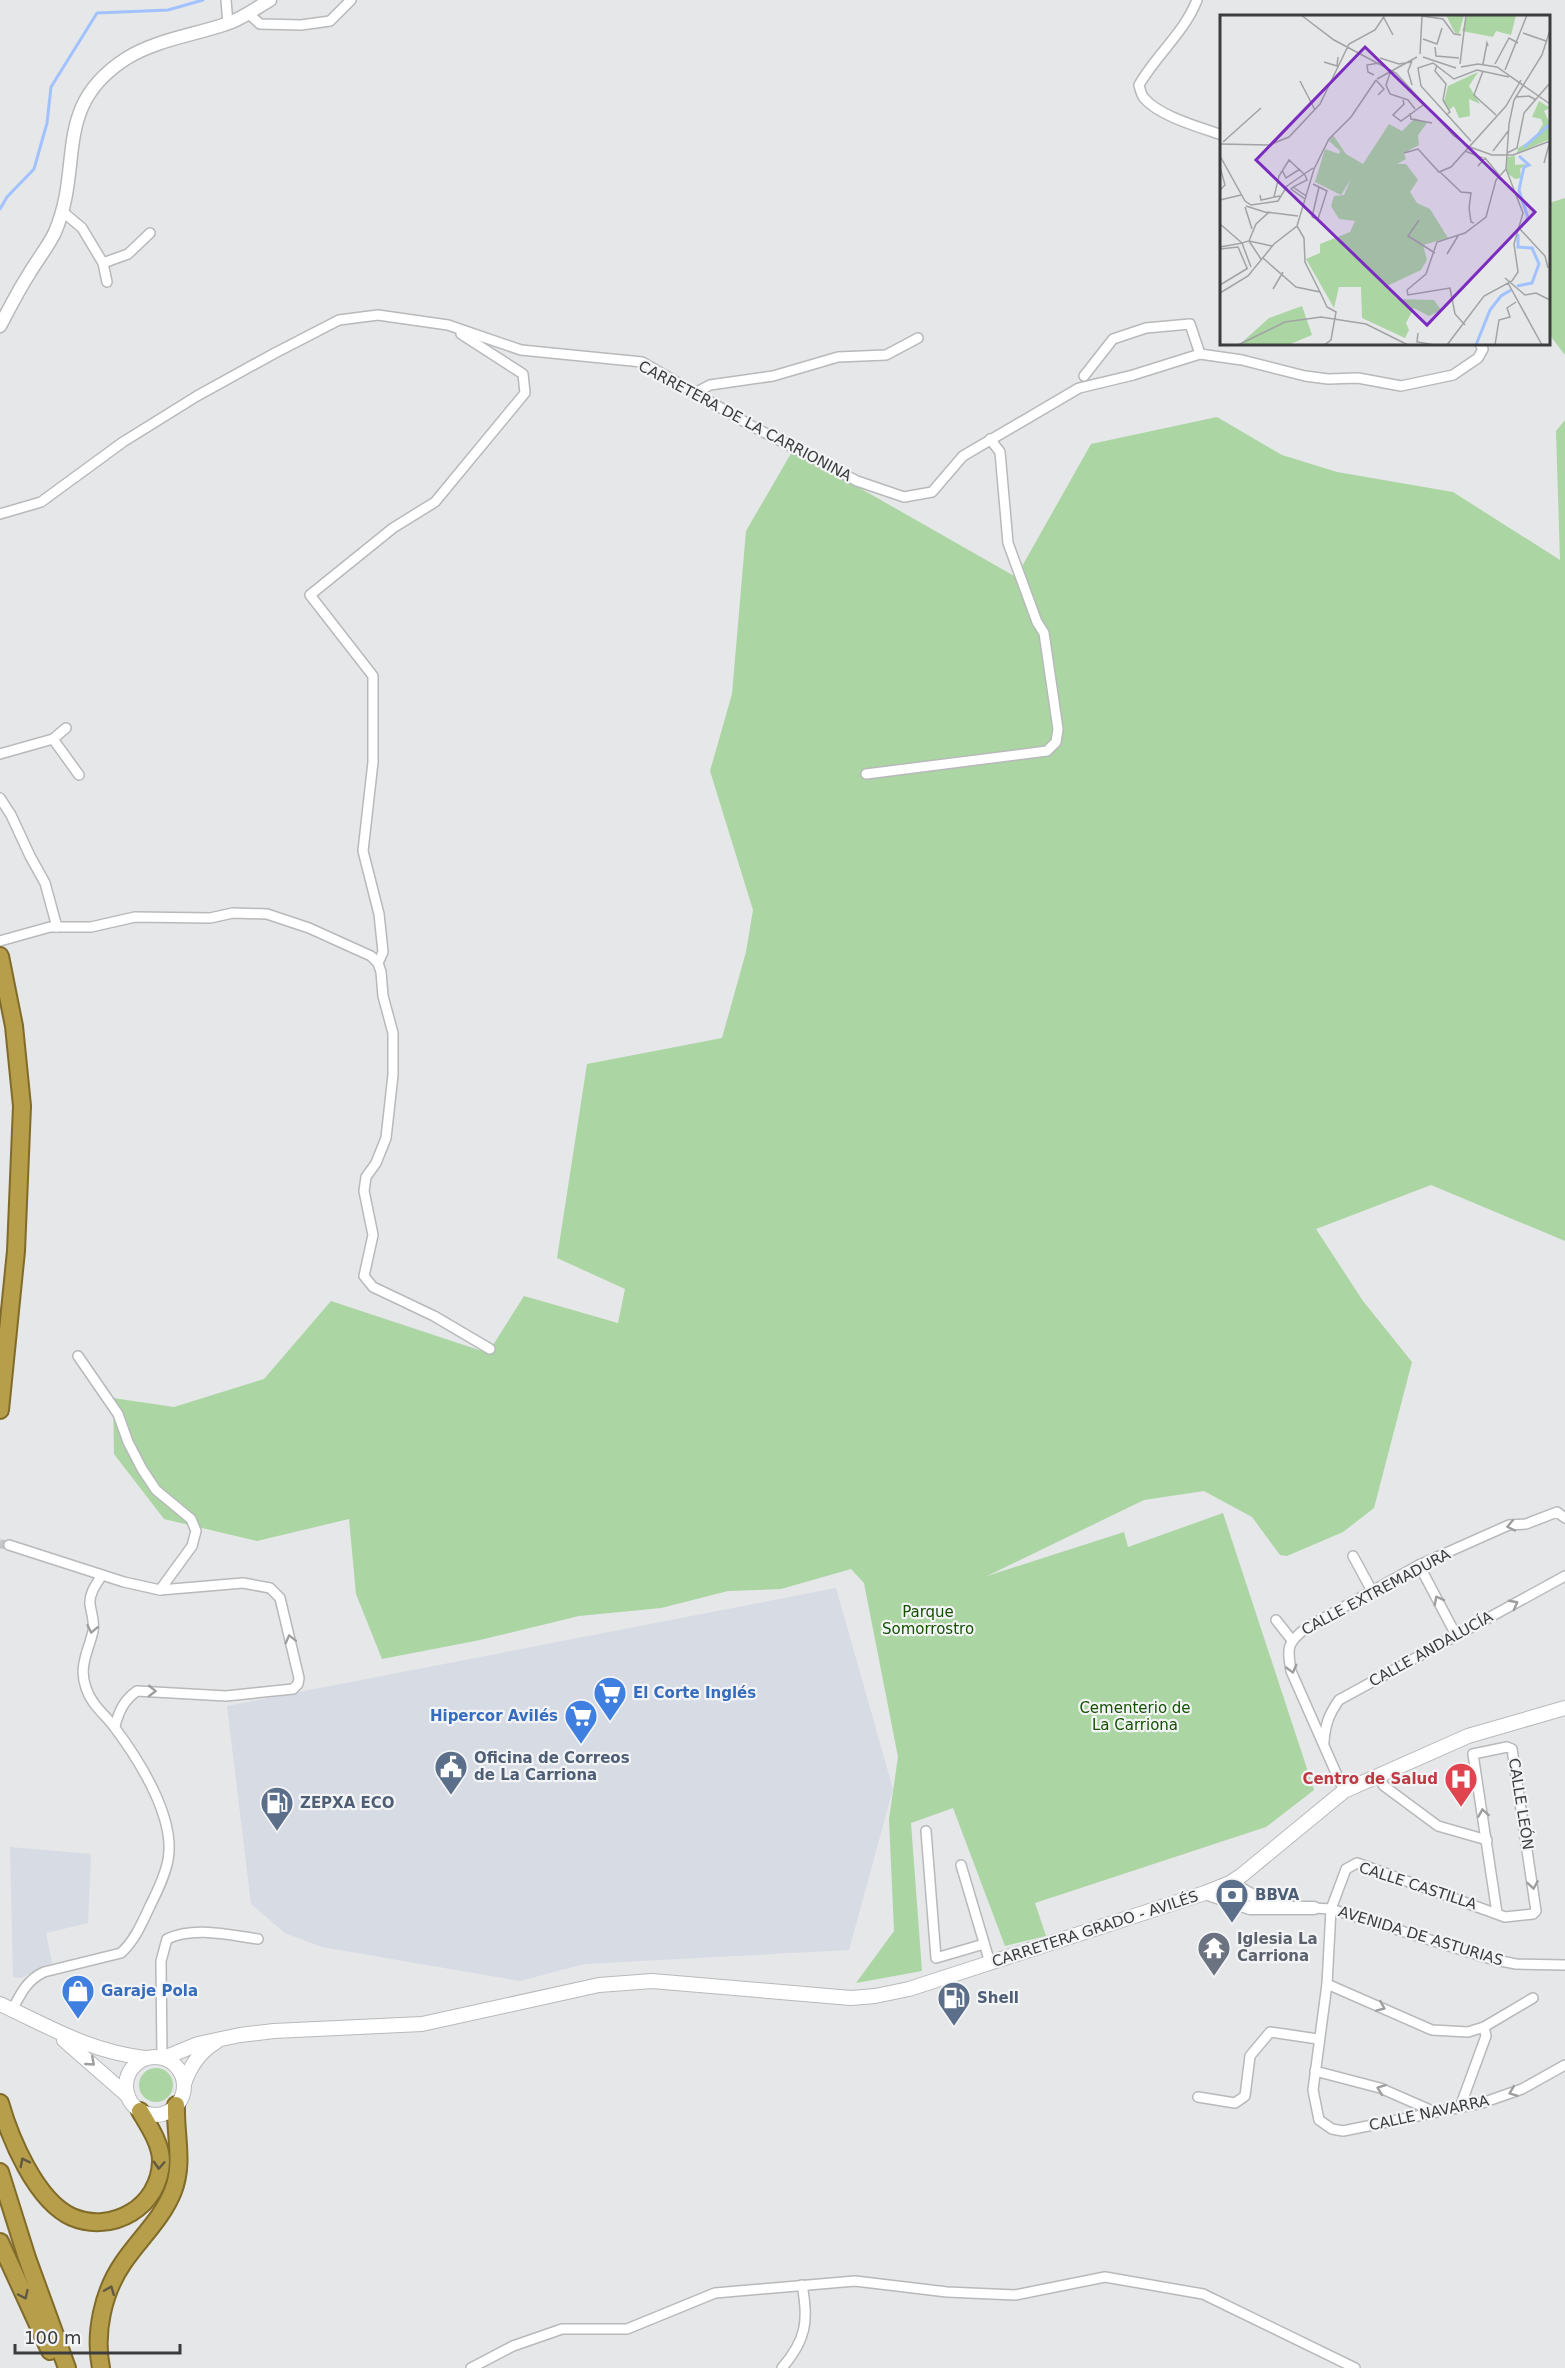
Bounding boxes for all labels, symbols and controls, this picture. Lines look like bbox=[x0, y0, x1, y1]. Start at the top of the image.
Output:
inset map bbox=[1220, 15, 1550, 345]
street label: CARRETERA DE LA CARRIONINA bbox=[635, 357, 855, 485]
one-way arrow bbox=[1506, 1519, 1516, 1532]
street label: CALLE EXTREMADURA bbox=[1298, 1545, 1454, 1639]
one-way arrow bbox=[1434, 1596, 1445, 1606]
one-way arrow bbox=[1508, 1600, 1518, 1611]
park label: Parque Somorrostro bbox=[882, 1603, 974, 1638]
street label: CALLE ANDALUCÍA bbox=[1366, 1606, 1497, 1690]
one-way arrow bbox=[86, 1624, 99, 1634]
one-way arrow bbox=[284, 1634, 297, 1644]
one-way arrow bbox=[1284, 1664, 1297, 1674]
supermarket icon: El Corte Inglés bbox=[592, 1675, 628, 1722]
place label: El Corte Inglés bbox=[633, 1684, 756, 1702]
one-way arrow bbox=[148, 1685, 157, 1697]
supermarket icon: Hipercor Avilés bbox=[563, 1698, 599, 1745]
park label: Cementerio de La Carriona bbox=[1079, 1699, 1191, 1734]
place label: Hipercor Avilés bbox=[430, 1707, 558, 1725]
public building icon: Oficina de Correos de La Carriona bbox=[433, 1749, 469, 1796]
place label: Oficina de Correos de La Carriona bbox=[474, 1749, 630, 1784]
street label: CALLE LEÓN bbox=[1505, 1757, 1538, 1851]
hospital icon: Centro de Salud bbox=[1443, 1761, 1479, 1808]
place label: Centro de Salud bbox=[1302, 1770, 1438, 1788]
fuel station icon: ZEPXA ECO bbox=[259, 1785, 295, 1832]
place label: ZEPXA ECO bbox=[300, 1794, 395, 1812]
one-way arrow bbox=[1477, 1809, 1489, 1818]
street label: CALLE CASTILLA bbox=[1357, 1858, 1480, 1914]
bank icon: BBVA bbox=[1214, 1877, 1250, 1924]
one-way arrow bbox=[1526, 1879, 1539, 1889]
street label: CARRETERA GRADO - AVILÉS bbox=[989, 1886, 1200, 1971]
place label: BBVA bbox=[1255, 1886, 1300, 1904]
street label: AVENIDA DE ASTURIAS bbox=[1336, 1902, 1506, 1970]
temple icon: Iglesia La Carriona bbox=[1196, 1930, 1232, 1977]
place label: Iglesia La Carriona bbox=[1237, 1930, 1318, 1965]
shop icon: Garaje Pola bbox=[60, 1973, 96, 2020]
fuel station icon: Shell bbox=[936, 1980, 972, 2027]
place label: Garaje Pola bbox=[101, 1982, 198, 2000]
place label: Shell bbox=[977, 1989, 1019, 2007]
one-way arrow bbox=[1374, 2000, 1385, 2012]
one-way arrow bbox=[84, 2055, 95, 2066]
one-way arrow bbox=[1376, 2084, 1387, 2096]
one-way arrow bbox=[1509, 2085, 1520, 2097]
street label: CALLE NAVARRA bbox=[1367, 2091, 1491, 2135]
one-way arrow bbox=[20, 2158, 31, 2168]
one-way arrow bbox=[153, 2160, 166, 2169]
one-way arrow bbox=[103, 2286, 115, 2297]
one-way arrow bbox=[17, 2289, 29, 2300]
scale bar bbox=[15, 2317, 180, 2355]
text: 100 m bbox=[24, 2327, 82, 2348]

